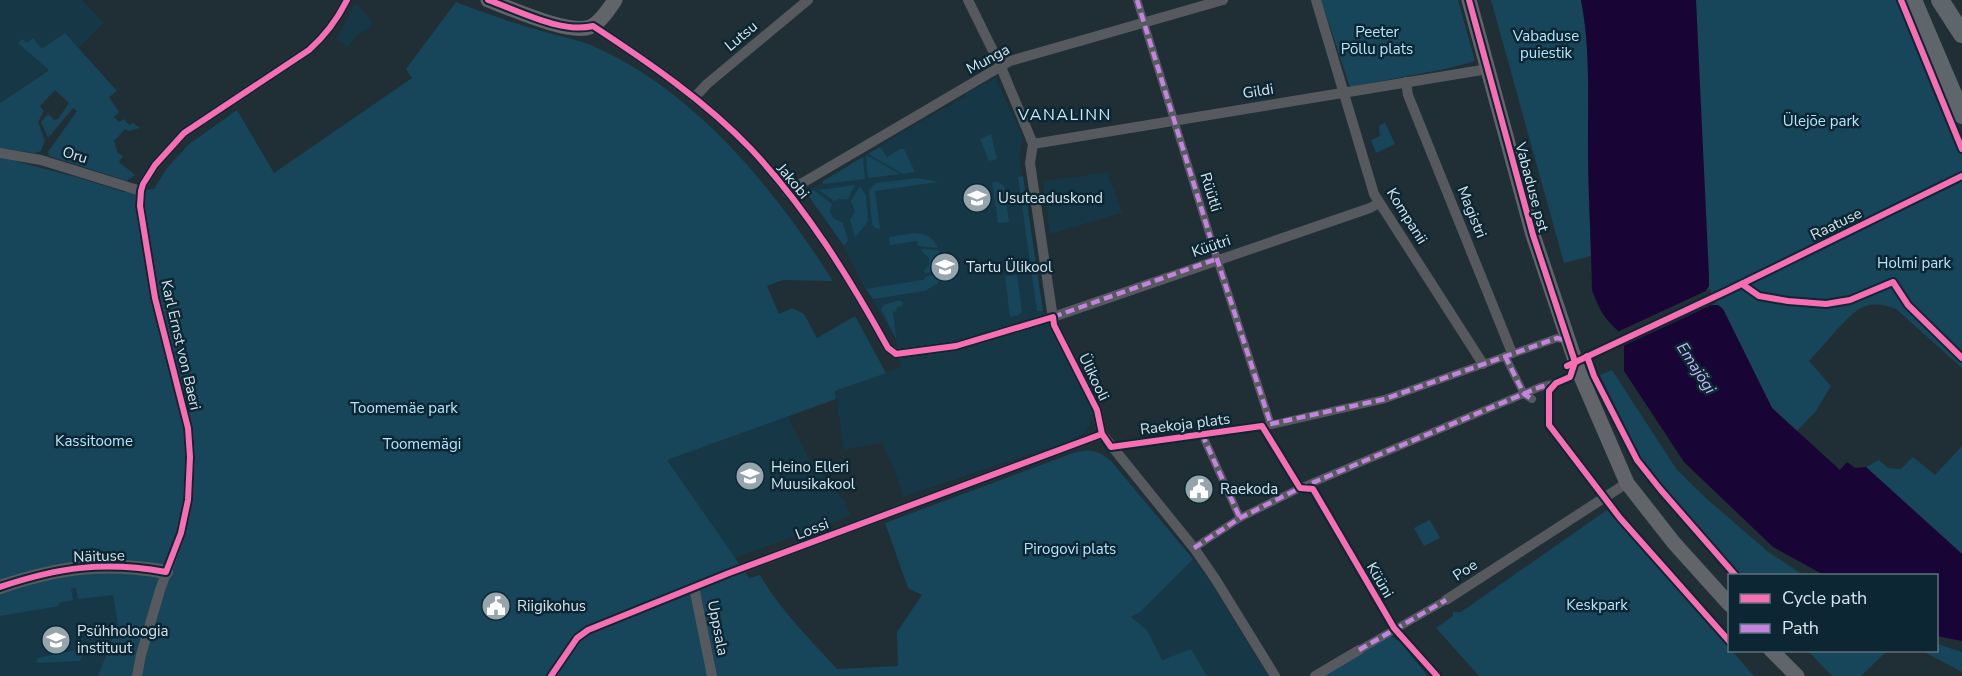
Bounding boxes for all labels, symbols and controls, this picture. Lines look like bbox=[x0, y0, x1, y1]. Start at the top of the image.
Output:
street label: Lutsu bbox=[720, 16, 762, 56]
park label: Peeter Põllu plats bbox=[1341, 22, 1413, 59]
park label: Vabaduse puiestik bbox=[1512, 26, 1579, 63]
street label: Munga bbox=[963, 39, 1013, 79]
street label: Gildi bbox=[1241, 79, 1275, 103]
district label: VANALINN bbox=[1017, 104, 1112, 126]
park label: Ülejõe park bbox=[1783, 111, 1860, 131]
street label: Vabaduse pst bbox=[1510, 139, 1554, 234]
street label: Oru bbox=[60, 142, 90, 168]
street label: Jakobi bbox=[772, 158, 814, 203]
street label: Rüütli bbox=[1196, 170, 1226, 214]
school or university icon: Usuteaduskond bbox=[961, 182, 993, 214]
street label: Magistri bbox=[1453, 183, 1491, 241]
street label: Kompanii bbox=[1382, 184, 1432, 248]
place label: Usuteaduskond bbox=[998, 188, 1103, 208]
street label: Raatuse bbox=[1807, 203, 1865, 245]
street label: Küütri bbox=[1189, 230, 1233, 262]
school or university icon: Tartu Ülikool bbox=[929, 251, 961, 283]
park label: Holmi park bbox=[1877, 253, 1951, 273]
place label: Tartu Ülikool bbox=[966, 257, 1053, 277]
street label: Karl Ernst von Baeri bbox=[156, 278, 206, 412]
water label: Emajõgi bbox=[1671, 338, 1721, 398]
street label: Ülikooli bbox=[1074, 350, 1114, 404]
park label: Toomemäe park bbox=[350, 398, 458, 418]
street label: Raekoja plats bbox=[1139, 409, 1231, 439]
park label: Kassitoome bbox=[55, 431, 133, 451]
park label: Toomemägi bbox=[383, 434, 461, 454]
place label: Heino Elleri Muusikakool bbox=[771, 457, 856, 494]
school or university icon: Heino Elleri Muusikakool bbox=[734, 460, 766, 492]
public building icon: Raekoda bbox=[1183, 473, 1215, 505]
place label: Raekoda bbox=[1220, 479, 1278, 499]
street label: Lossi bbox=[792, 514, 832, 544]
park label: Pirogovi plats bbox=[1024, 539, 1116, 559]
street label: Näituse bbox=[73, 545, 125, 567]
street label: Poe bbox=[1449, 555, 1481, 585]
street label: Küüni bbox=[1362, 559, 1398, 601]
legend bbox=[1728, 574, 1938, 652]
text: Cycle path bbox=[1782, 586, 1867, 610]
public building icon: Riigikohus bbox=[480, 590, 512, 622]
park label: Keskpark bbox=[1566, 595, 1628, 615]
place label: Riigikohus bbox=[517, 596, 586, 616]
street label: Uppsala bbox=[703, 599, 733, 657]
text: Path bbox=[1782, 616, 1819, 640]
place label: Psühholoogia instituut bbox=[77, 621, 169, 658]
school or university icon: Psühholoogia instituut bbox=[40, 624, 72, 656]

